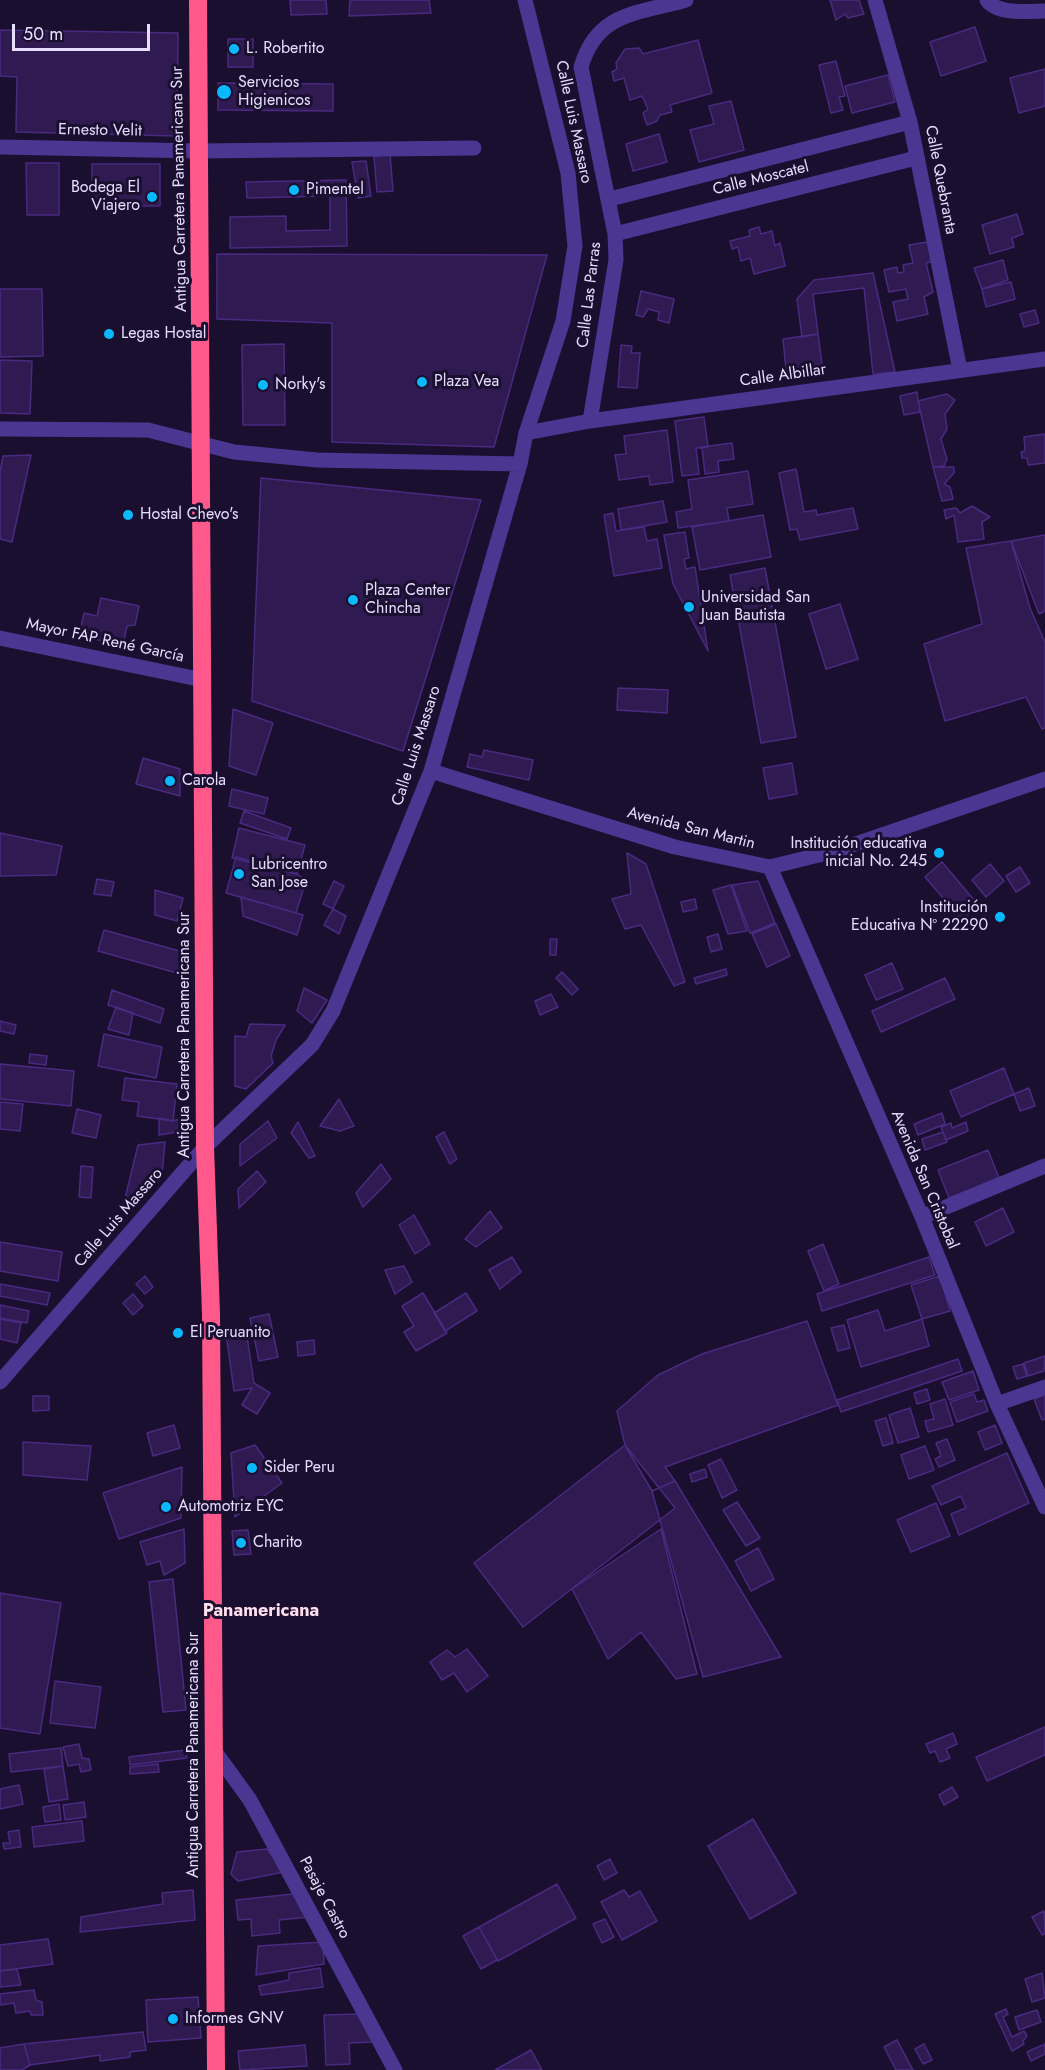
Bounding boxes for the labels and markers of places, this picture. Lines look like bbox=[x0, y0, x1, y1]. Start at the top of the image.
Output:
place label: L. Robertito bbox=[246, 39, 324, 59]
marker: L. Robertito bbox=[227, 42, 241, 56]
place label: Servicios Higienicos bbox=[238, 73, 311, 111]
marker: Servicios Higienicos bbox=[215, 83, 233, 101]
place label: Bodega El Viajero bbox=[71, 178, 140, 216]
place label: Pimentel bbox=[306, 180, 364, 200]
marker: Pimentel bbox=[287, 183, 301, 197]
marker: Bodega El Viajero bbox=[145, 190, 159, 204]
place label: Legas Hostal bbox=[121, 324, 206, 344]
marker: Legas Hostal bbox=[102, 327, 116, 341]
place label: Plaza Vea bbox=[434, 372, 499, 392]
place label: Norky's bbox=[275, 375, 325, 395]
marker: Plaza Vea bbox=[415, 375, 429, 389]
marker: Norky's bbox=[256, 378, 270, 392]
place label: Hostal Chevo's bbox=[140, 505, 238, 525]
marker: Hostal Chevo's bbox=[121, 508, 135, 522]
place label: Plaza Center Chincha bbox=[365, 581, 450, 619]
place label: Universidad San Juan Bautista bbox=[701, 588, 810, 626]
marker: Plaza Center Chincha bbox=[346, 593, 360, 607]
marker: Universidad San Juan Bautista bbox=[682, 600, 696, 614]
place label: Carola bbox=[182, 771, 226, 791]
marker: Carola bbox=[163, 774, 177, 788]
place label: Institución educativa inicial No. 245 bbox=[790, 834, 927, 872]
marker: Institución educativa inicial No. 245 bbox=[932, 846, 946, 860]
place label: Lubricentro San Jose bbox=[251, 855, 327, 893]
marker: Lubricentro San Jose bbox=[232, 867, 246, 881]
place label: Institución Educativa Nº 22290 bbox=[851, 898, 988, 936]
marker: Institución Educativa Nº 22290 bbox=[993, 910, 1007, 924]
place label: El Peruanito bbox=[190, 1323, 271, 1343]
marker: El Peruanito bbox=[171, 1326, 185, 1340]
place label: Sider Peru bbox=[264, 1458, 335, 1478]
marker: Sider Peru bbox=[245, 1461, 259, 1475]
place label: Automotriz EYC bbox=[178, 1497, 284, 1517]
marker: Automotriz EYC bbox=[159, 1500, 173, 1514]
place label: Charito bbox=[253, 1533, 302, 1553]
marker: Charito bbox=[234, 1536, 248, 1550]
place label: Informes GNV bbox=[185, 2009, 283, 2029]
marker: Informes GNV bbox=[166, 2012, 180, 2026]

